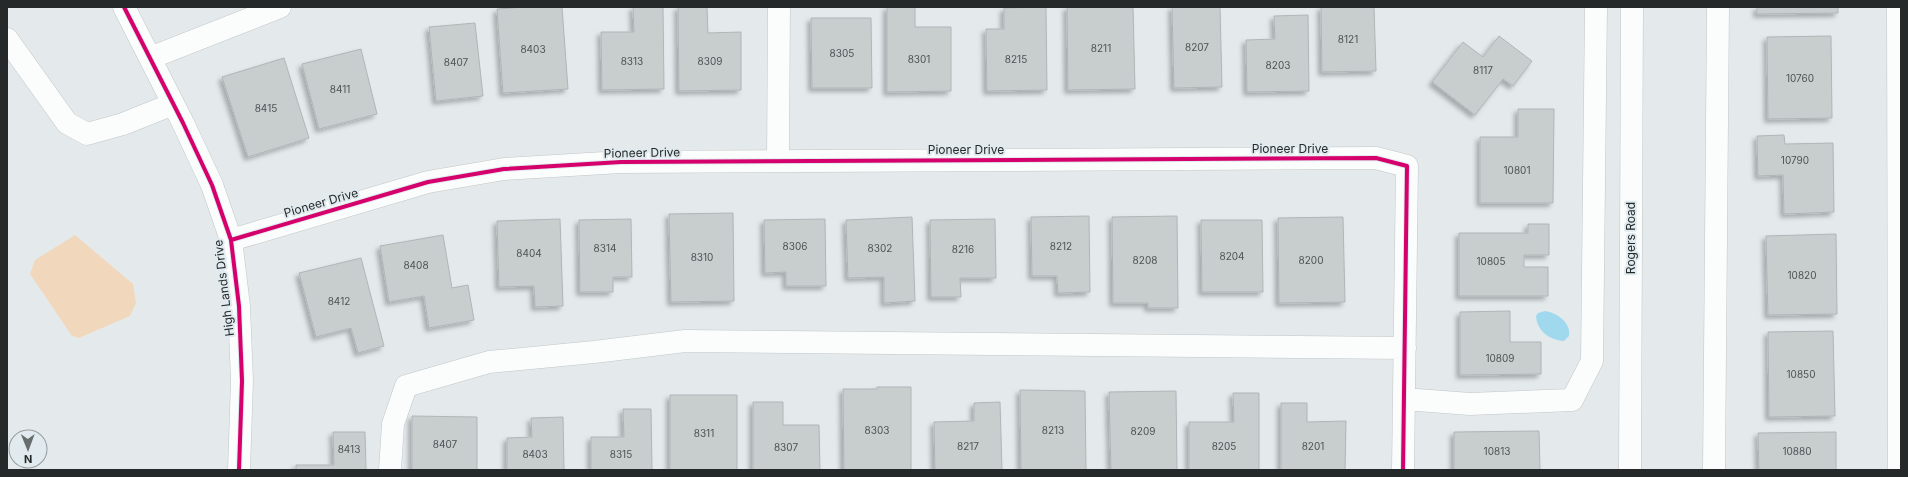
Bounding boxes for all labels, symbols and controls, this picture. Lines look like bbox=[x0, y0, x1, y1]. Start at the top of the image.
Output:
house number: 8121 bbox=[1338, 33, 1358, 45]
house number: 8207 bbox=[1185, 41, 1209, 53]
house number: 8211 bbox=[1091, 42, 1111, 54]
house number: 8403 bbox=[520, 43, 546, 55]
house number: 8305 bbox=[830, 47, 854, 59]
house number: 8301 bbox=[908, 53, 930, 65]
house number: 8215 bbox=[1005, 53, 1027, 65]
house number: 8313 bbox=[621, 55, 643, 67]
house number: 8309 bbox=[698, 55, 722, 67]
house number: 8407 bbox=[444, 56, 469, 68]
house number: 8203 bbox=[1266, 59, 1290, 71]
house number: 8117 bbox=[1473, 64, 1493, 76]
house number: 10760 bbox=[1786, 72, 1814, 84]
house number: 8411 bbox=[330, 83, 350, 95]
house number: 8415 bbox=[255, 102, 277, 114]
street label: Pioneer Drive bbox=[1252, 141, 1328, 156]
street label: Pioneer Drive bbox=[928, 142, 1004, 157]
street label: Pioneer Drive bbox=[604, 144, 680, 161]
house number: 10790 bbox=[1781, 154, 1809, 166]
house number: 10801 bbox=[1504, 164, 1530, 176]
street label: Pioneer Drive bbox=[282, 185, 360, 220]
street label: Rogers Road bbox=[1623, 202, 1638, 274]
street label: High Lands Drive bbox=[210, 239, 237, 337]
house number: 8306 bbox=[783, 240, 807, 252]
house number: 8212 bbox=[1050, 240, 1072, 252]
house number: 8314 bbox=[594, 242, 616, 254]
house number: 8302 bbox=[868, 242, 892, 254]
house number: 8216 bbox=[952, 243, 974, 255]
house number: 8404 bbox=[516, 247, 542, 259]
house number: 8204 bbox=[1219, 250, 1245, 262]
house number: 8310 bbox=[691, 251, 713, 263]
house number: 8208 bbox=[1133, 254, 1157, 266]
house number: 8200 bbox=[1299, 254, 1323, 266]
house number: 10805 bbox=[1477, 255, 1505, 267]
house number: 8408 bbox=[403, 259, 429, 271]
house number: 10820 bbox=[1788, 269, 1816, 281]
house number: 8412 bbox=[328, 295, 350, 307]
house number: 10809 bbox=[1485, 352, 1515, 364]
house number: 10850 bbox=[1787, 368, 1815, 380]
house number: 8303 bbox=[865, 424, 889, 436]
house number: 8213 bbox=[1042, 424, 1064, 436]
house number: 8209 bbox=[1131, 425, 1155, 437]
house number: 8311 bbox=[694, 427, 714, 439]
north arrow bbox=[8, 429, 48, 469]
house number: 8407 bbox=[433, 438, 458, 450]
house number: 8217 bbox=[957, 440, 979, 452]
house number: 8205 bbox=[1212, 440, 1236, 452]
house number: 8201 bbox=[1302, 440, 1324, 452]
house number: 8307 bbox=[774, 441, 798, 453]
house number: 8413 bbox=[338, 443, 360, 455]
house number: 10813 bbox=[1484, 445, 1510, 457]
house number: 10880 bbox=[1782, 445, 1812, 457]
house number: 8403 bbox=[522, 448, 548, 460]
house number: 8315 bbox=[610, 448, 632, 460]
text: N bbox=[24, 452, 32, 466]

